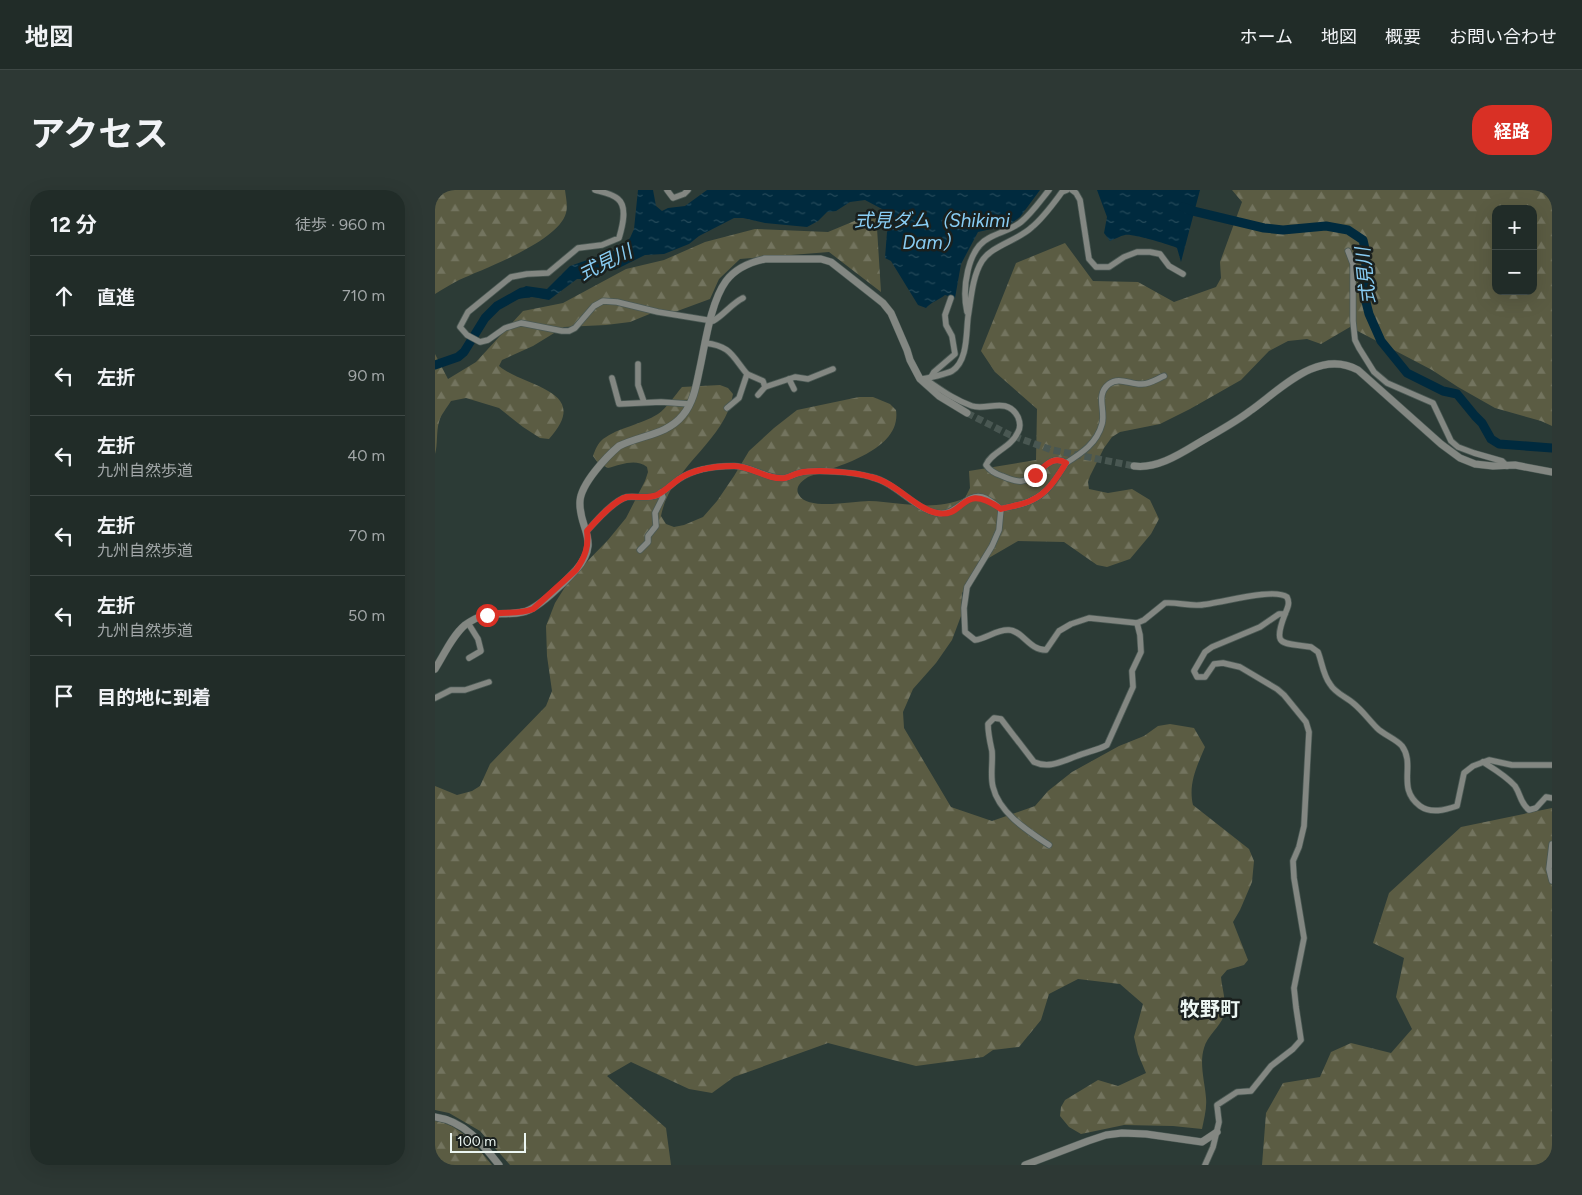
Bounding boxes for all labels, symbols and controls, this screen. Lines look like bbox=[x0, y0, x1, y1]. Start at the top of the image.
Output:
text: 地図 bbox=[25, 22, 73, 51]
text: ホーム bbox=[1240, 26, 1293, 48]
text: 地図 bbox=[1321, 26, 1357, 48]
text: 概要 bbox=[1385, 26, 1421, 48]
text: お問い合わせ bbox=[1449, 26, 1557, 48]
button: 経路 bbox=[1472, 105, 1552, 155]
text: アクセス bbox=[30, 113, 168, 155]
map controls bbox=[1492, 205, 1537, 295]
button: + bbox=[1492, 205, 1537, 250]
water label: 式見ダム（Shikimi Dam） bbox=[854, 209, 1011, 254]
text: 12 分 bbox=[50, 212, 97, 237]
text: 徒歩 · 960 m bbox=[295, 215, 385, 234]
water label: 式見川 bbox=[575, 239, 638, 285]
water label: 式見川 bbox=[1351, 244, 1380, 306]
button: − bbox=[1492, 250, 1537, 295]
icon: ahead bbox=[50, 282, 78, 310]
text: 直進 bbox=[97, 286, 135, 309]
text: 710 m bbox=[342, 286, 385, 305]
icon: left bbox=[50, 362, 78, 390]
text: 左折 bbox=[97, 366, 135, 389]
text: 90 m bbox=[348, 366, 385, 385]
text: 左折 bbox=[97, 434, 135, 457]
icon: left bbox=[50, 442, 78, 470]
text: 40 m bbox=[347, 446, 385, 465]
text: 九州自然歩道 bbox=[97, 461, 193, 480]
route end bbox=[1024, 464, 1047, 487]
text: 左折 bbox=[97, 514, 135, 537]
icon: left bbox=[50, 522, 78, 550]
text: 70 m bbox=[349, 526, 385, 545]
text: 九州自然歩道 bbox=[97, 541, 193, 560]
text: 左折 bbox=[97, 594, 135, 617]
icon: left bbox=[50, 602, 78, 630]
route start bbox=[476, 604, 499, 627]
text: 50 m bbox=[348, 606, 385, 625]
text: 九州自然歩道 bbox=[97, 621, 193, 640]
icon: arrive bbox=[50, 682, 78, 710]
text: 目的地に到着 bbox=[97, 686, 211, 709]
district label: 牧野町 bbox=[1180, 997, 1240, 1021]
scale bar bbox=[450, 1130, 526, 1153]
text: 100 m bbox=[457, 1133, 496, 1150]

